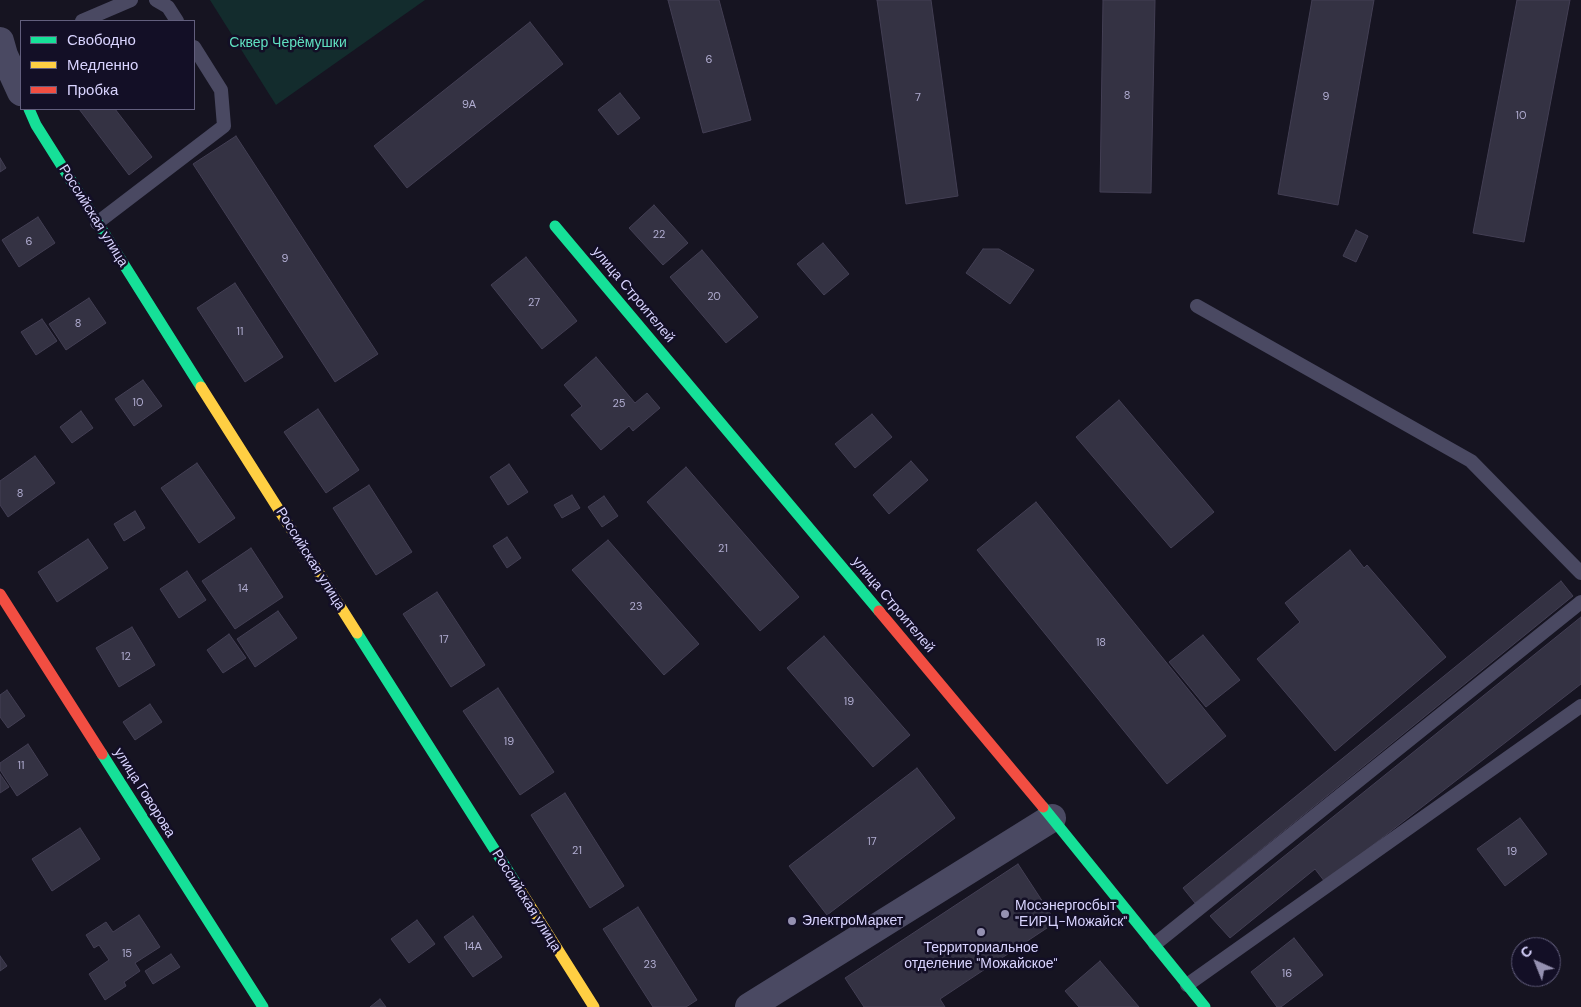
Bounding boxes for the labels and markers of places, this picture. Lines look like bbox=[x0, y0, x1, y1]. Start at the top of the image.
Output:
place label: Мосэнергосбыт "ЕИРЦ-Можайск" bbox=[1015, 898, 1127, 930]
marker: Мосэнергосбыт "ЕИРЦ-Можайск" bbox=[999, 908, 1011, 920]
place label: ЭлектроМаркет bbox=[802, 913, 903, 929]
marker: ЭлектроМаркет bbox=[786, 915, 798, 927]
marker: Территориальное отделение "Можайское" bbox=[975, 926, 987, 938]
place label: Территориальное отделение "Можайское" bbox=[904, 940, 1058, 972]

